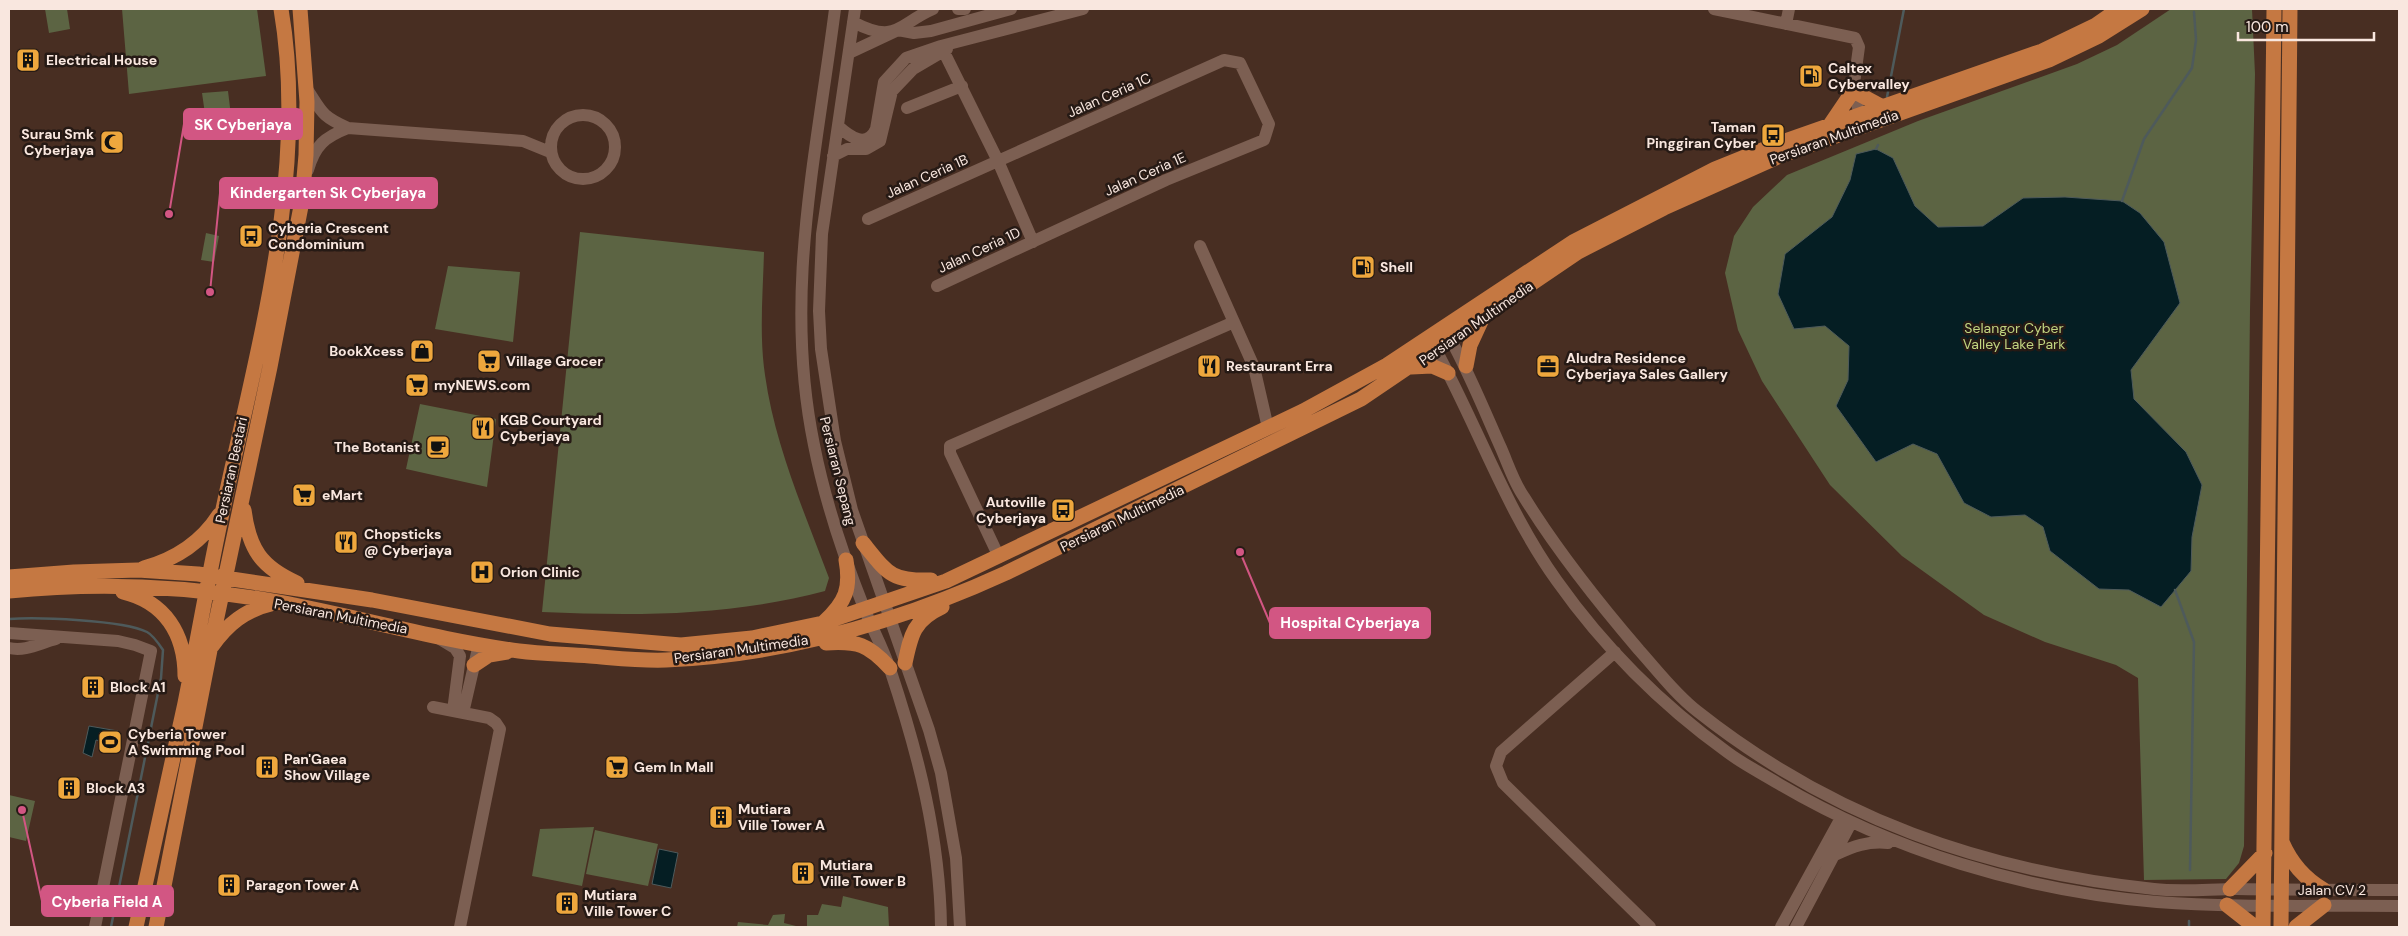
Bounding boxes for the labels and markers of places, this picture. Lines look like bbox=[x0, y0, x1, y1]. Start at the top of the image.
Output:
building icon: Electrical House bbox=[15, 47, 41, 73]
place label: Electrical House bbox=[46, 51, 157, 69]
place label: Caltex Cybervalley bbox=[1828, 59, 1910, 93]
fuel station icon: Caltex Cybervalley bbox=[1798, 63, 1824, 89]
callout: SK Cyberjaya bbox=[184, 109, 302, 139]
place label: Taman Pinggiran Cyber bbox=[1646, 118, 1756, 152]
bus stop icon: Taman Pinggiran Cyber bbox=[1760, 122, 1786, 148]
place label: Surau Smk Cyberjaya bbox=[21, 125, 94, 159]
mosque icon: Surau Smk Cyberjaya bbox=[99, 129, 125, 155]
callout: Kindergarten Sk Cyberjaya bbox=[220, 178, 437, 208]
place label: Cyberia Crescent Condominium bbox=[268, 219, 389, 253]
bus stop icon: Cyberia Crescent Condominium bbox=[238, 223, 264, 249]
fuel station icon: Shell bbox=[1350, 254, 1376, 280]
place label: Shell bbox=[1380, 258, 1413, 276]
shop icon: BookXcess bbox=[409, 338, 435, 364]
place label: BookXcess bbox=[329, 342, 404, 360]
supermarket icon: Village Grocer bbox=[476, 348, 502, 374]
place label: Aludra Residence Cyberjaya Sales Gallery bbox=[1566, 349, 1729, 383]
place label: Village Grocer bbox=[506, 352, 603, 370]
restaurant icon: Restaurant Erra bbox=[1196, 353, 1222, 379]
office icon: Aludra Residence Cyberjaya Sales Gallery bbox=[1535, 353, 1561, 379]
place label: Restaurant Erra bbox=[1226, 357, 1333, 375]
supermarket icon: myNEWS.com bbox=[404, 372, 430, 398]
place label: myNEWS.com bbox=[434, 376, 530, 394]
place label: KGB Courtyard Cyberjaya bbox=[500, 411, 602, 445]
restaurant icon: KGB Courtyard Cyberjaya bbox=[470, 415, 496, 441]
cafe icon: The Botanist bbox=[425, 434, 451, 460]
place label: The Botanist bbox=[334, 438, 420, 456]
supermarket icon: eMart bbox=[291, 482, 317, 508]
place label: eMart bbox=[322, 486, 363, 504]
place label: Autoville Cyberjaya bbox=[976, 493, 1046, 527]
bus stop icon: Autoville Cyberjaya bbox=[1050, 497, 1076, 523]
place label: Chopsticks @ Cyberjaya bbox=[364, 525, 452, 559]
restaurant icon: Chopsticks @ Cyberjaya bbox=[333, 529, 359, 555]
hospital icon: Orion Clinic bbox=[469, 559, 495, 585]
place label: Orion Clinic bbox=[500, 563, 580, 581]
callout: Hospital Cyberjaya bbox=[1270, 608, 1430, 638]
building icon: Block A1 bbox=[80, 674, 106, 700]
place label: Block A1 bbox=[110, 678, 166, 696]
place label: Cyberia Tower A Swimming Pool bbox=[128, 725, 245, 759]
sports icon: Cyberia Tower A Swimming Pool bbox=[97, 729, 123, 755]
place label: Pan'Gaea Show Village bbox=[284, 750, 370, 784]
building icon: Pan'Gaea Show Village bbox=[254, 754, 280, 780]
supermarket icon: Gem In Mall bbox=[604, 754, 630, 780]
place label: Gem In Mall bbox=[634, 758, 714, 776]
building icon: Block A3 bbox=[56, 775, 82, 801]
place label: Block A3 bbox=[86, 779, 145, 797]
place label: Mutiara Ville Tower A bbox=[738, 800, 825, 834]
building icon: Mutiara Ville Tower A bbox=[708, 804, 734, 830]
place label: Mutiara Ville Tower B bbox=[820, 856, 906, 890]
building icon: Mutiara Ville Tower B bbox=[790, 860, 816, 886]
building icon: Paragon Tower A bbox=[216, 872, 242, 898]
place label: Paragon Tower A bbox=[246, 876, 359, 894]
callout: Cyberia Field A bbox=[42, 886, 173, 916]
place label: Mutiara Ville Tower C bbox=[584, 886, 671, 920]
building icon: Mutiara Ville Tower C bbox=[554, 890, 580, 916]

